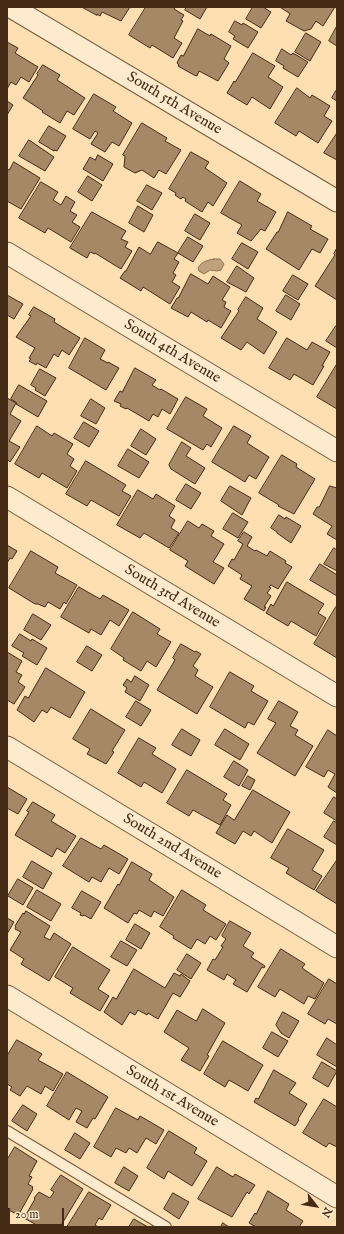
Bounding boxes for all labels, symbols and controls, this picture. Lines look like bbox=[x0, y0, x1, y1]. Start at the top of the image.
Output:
street label: South 5th Avenue bbox=[123, 69, 225, 139]
street label: South 4th Avenue bbox=[120, 316, 224, 388]
street label: South 3rd Avenue bbox=[121, 561, 223, 633]
street label: South 2nd Avenue bbox=[119, 810, 225, 884]
street label: South 1st Avenue bbox=[122, 1062, 222, 1132]
north arrow bbox=[296, 1186, 336, 1226]
scale bar bbox=[10, 1200, 66, 1226]
text: N bbox=[318, 1204, 335, 1220]
text: 20 m bbox=[15, 1207, 38, 1222]

